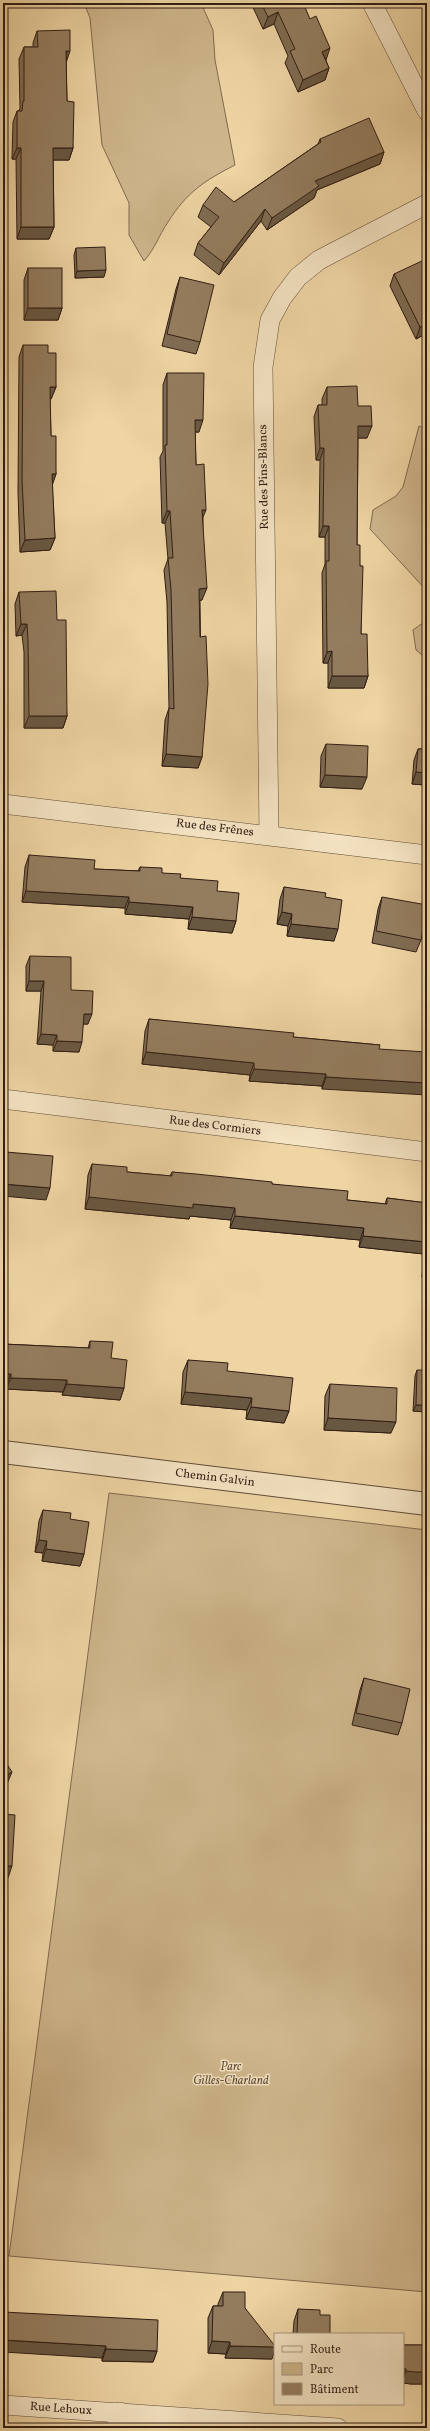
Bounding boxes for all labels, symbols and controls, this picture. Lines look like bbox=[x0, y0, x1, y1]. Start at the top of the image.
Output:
street label: Rue des Pins-Blancs bbox=[255, 424, 273, 530]
street label: Rue des Frênes bbox=[175, 815, 255, 841]
street label: Rue des Cormiers bbox=[168, 1112, 262, 1140]
street label: Chemin Galvin bbox=[174, 1465, 256, 1491]
park label: Parc Gilles-Charland bbox=[193, 2059, 269, 2089]
legend bbox=[274, 2333, 404, 2405]
text: Route bbox=[310, 2342, 341, 2358]
text: Parc bbox=[310, 2362, 333, 2378]
text: Bâtiment bbox=[310, 2382, 359, 2398]
street label: Rue Lehoux bbox=[30, 2399, 92, 2419]

